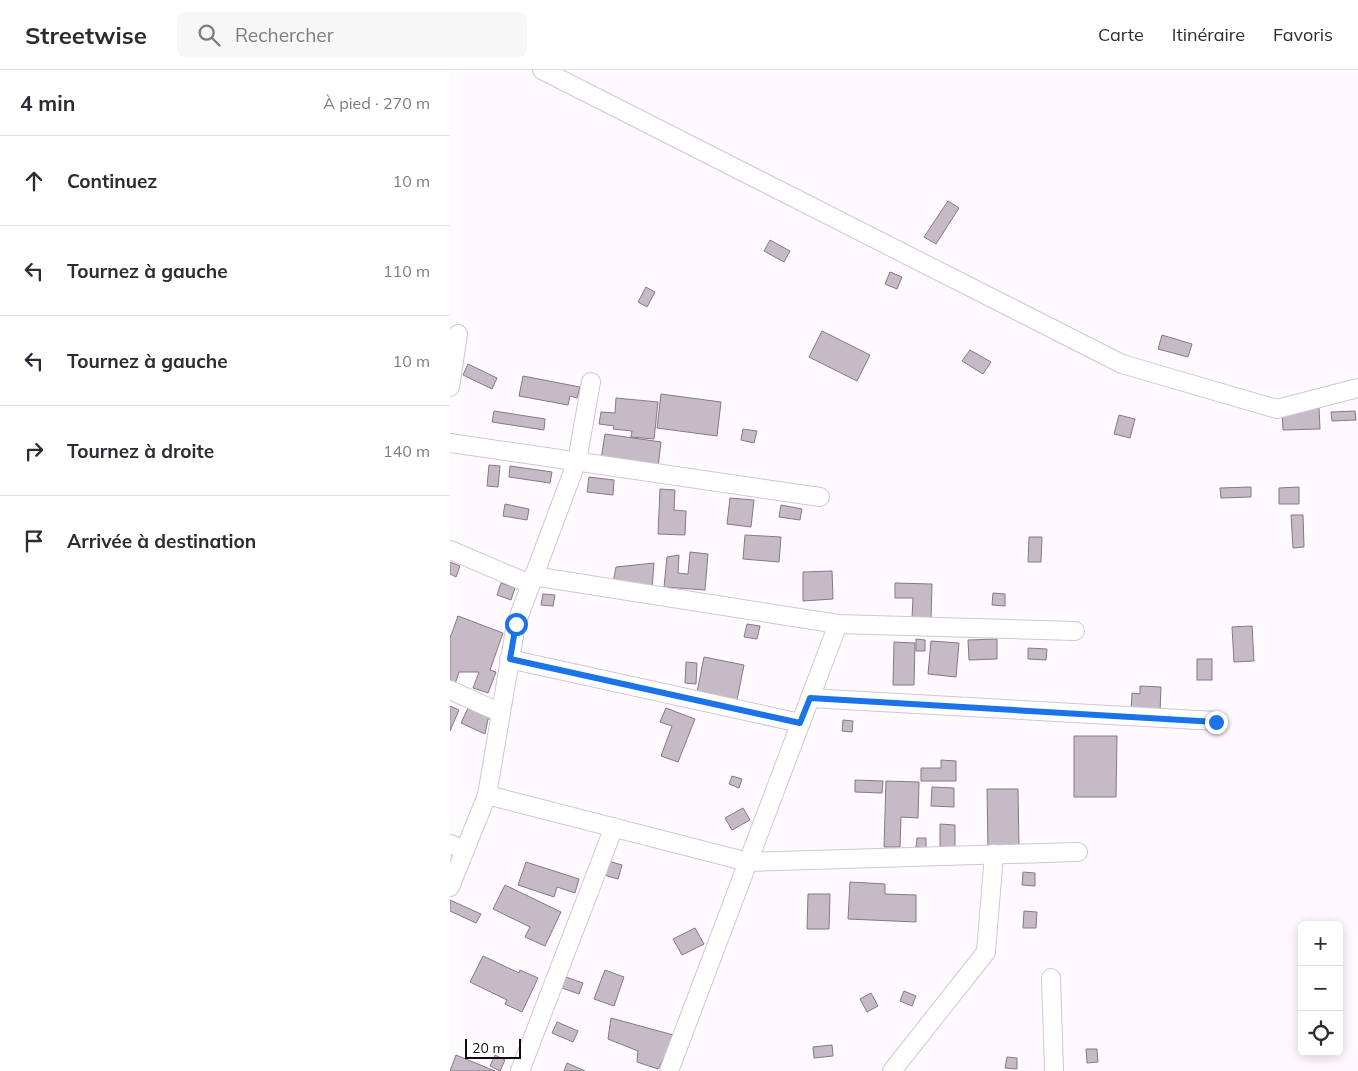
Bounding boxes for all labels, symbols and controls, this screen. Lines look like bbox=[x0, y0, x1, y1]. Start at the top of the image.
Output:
search box bbox=[177, 12, 527, 57]
text: Streetwise bbox=[25, 20, 147, 50]
icon: search bbox=[195, 21, 223, 49]
text: Rechercher bbox=[235, 23, 334, 47]
text: Carte bbox=[1098, 23, 1144, 46]
text: Itinéraire bbox=[1172, 23, 1245, 46]
text: Favoris bbox=[1273, 23, 1333, 46]
text: 4 min bbox=[20, 90, 75, 116]
text: À pied · 270 m bbox=[323, 93, 430, 113]
icon: ahead bbox=[20, 167, 48, 195]
text: Continuez bbox=[67, 169, 157, 193]
text: 10 m bbox=[393, 171, 430, 191]
icon: left bbox=[20, 257, 48, 285]
text: Tournez à gauche bbox=[67, 259, 228, 283]
text: 110 m bbox=[383, 261, 430, 281]
icon: left bbox=[20, 347, 48, 375]
text: Tournez à gauche bbox=[67, 349, 228, 373]
text: 10 m bbox=[393, 351, 430, 371]
icon: right bbox=[20, 437, 48, 465]
text: Tournez à droite bbox=[67, 439, 214, 463]
text: 140 m bbox=[383, 441, 430, 461]
icon: arrive bbox=[20, 527, 48, 555]
text: Arrivée à destination bbox=[67, 529, 256, 553]
route start bbox=[505, 613, 528, 636]
route end bbox=[1205, 711, 1228, 734]
map controls bbox=[1298, 921, 1343, 1056]
button: + bbox=[1298, 921, 1343, 966]
button: − bbox=[1298, 966, 1343, 1011]
button: locate bbox=[1298, 1011, 1343, 1056]
scale bar bbox=[465, 1036, 521, 1059]
text: 20 m bbox=[472, 1039, 505, 1057]

